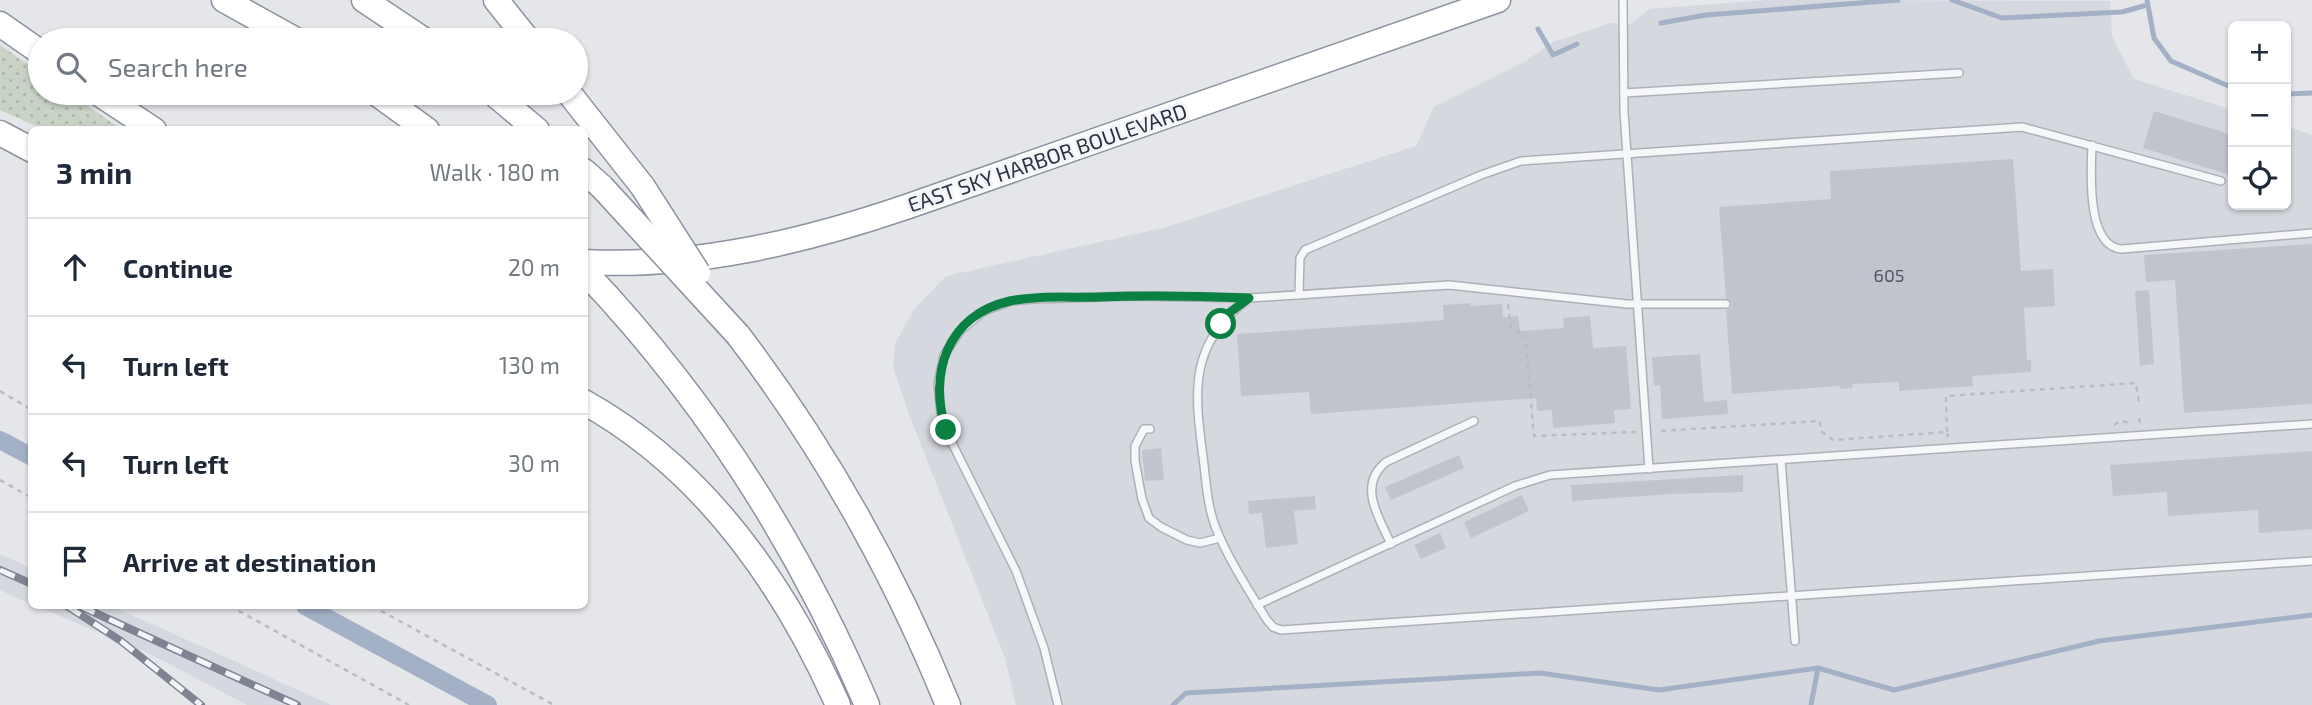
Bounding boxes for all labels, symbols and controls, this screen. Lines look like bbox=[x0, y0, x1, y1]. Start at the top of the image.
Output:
map controls bbox=[2228, 21, 2291, 210]
button: + bbox=[2228, 21, 2291, 84]
search box bbox=[28, 28, 588, 105]
icon: search bbox=[52, 48, 90, 86]
text: Search here bbox=[108, 51, 248, 82]
button: − bbox=[2228, 84, 2291, 147]
street label: EAST SKY HARBOR BOULEVARD bbox=[904, 97, 1190, 217]
button: locate bbox=[2228, 147, 2291, 210]
text: 3 min bbox=[56, 154, 132, 190]
text: Walk · 180 m bbox=[430, 158, 560, 186]
icon: ahead bbox=[56, 248, 94, 286]
text: Continue bbox=[123, 252, 233, 283]
text: 20 m bbox=[508, 253, 560, 281]
house number: 605 bbox=[1874, 264, 1904, 286]
route start bbox=[1205, 308, 1236, 339]
icon: left bbox=[56, 346, 94, 384]
text: Turn left bbox=[123, 350, 229, 381]
text: 130 m bbox=[499, 351, 560, 379]
route end bbox=[930, 414, 961, 445]
icon: left bbox=[56, 444, 94, 482]
text: Turn left bbox=[123, 448, 229, 479]
text: 30 m bbox=[508, 449, 560, 477]
icon: arrive bbox=[56, 542, 94, 580]
text: Arrive at destination bbox=[123, 546, 376, 577]

